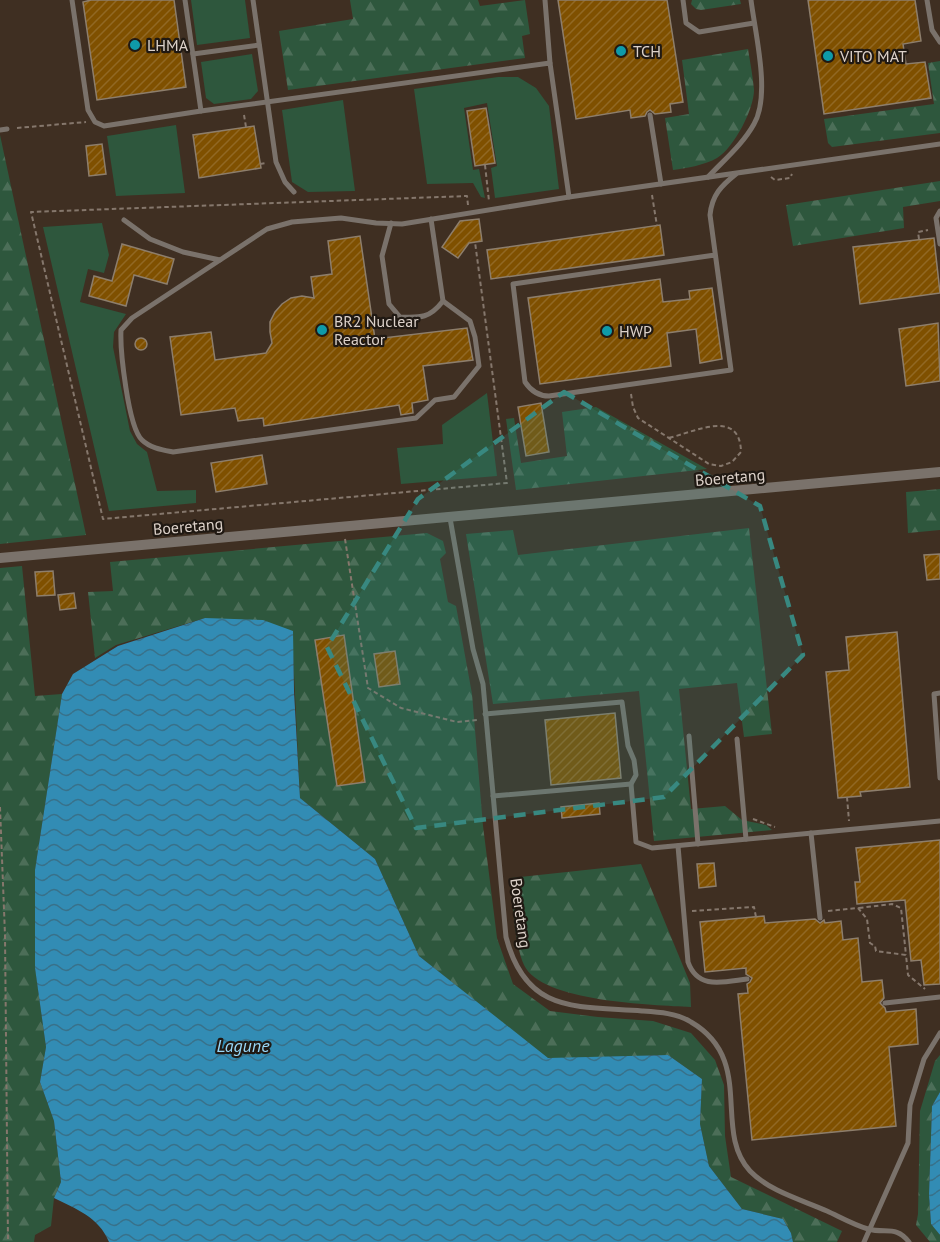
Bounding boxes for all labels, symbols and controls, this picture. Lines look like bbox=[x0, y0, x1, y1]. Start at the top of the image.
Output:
place label: LHMA bbox=[147, 35, 189, 55]
marker: LHMA bbox=[128, 38, 142, 52]
place label: TCH bbox=[633, 41, 661, 61]
marker: TCH bbox=[614, 44, 628, 58]
place label: VITO MAT bbox=[839, 46, 907, 66]
marker: VITO MAT bbox=[821, 49, 835, 63]
place label: BR2 Nuclear Reactor bbox=[334, 311, 419, 349]
place label: HWP bbox=[619, 321, 652, 341]
marker: BR2 Nuclear Reactor bbox=[315, 323, 329, 337]
marker: HWP bbox=[600, 324, 614, 338]
street label: Boeretang bbox=[694, 464, 766, 490]
street label: Boeretang bbox=[152, 513, 224, 539]
street label: Boeretang bbox=[506, 877, 536, 949]
water label: Lagune bbox=[216, 1034, 270, 1057]

